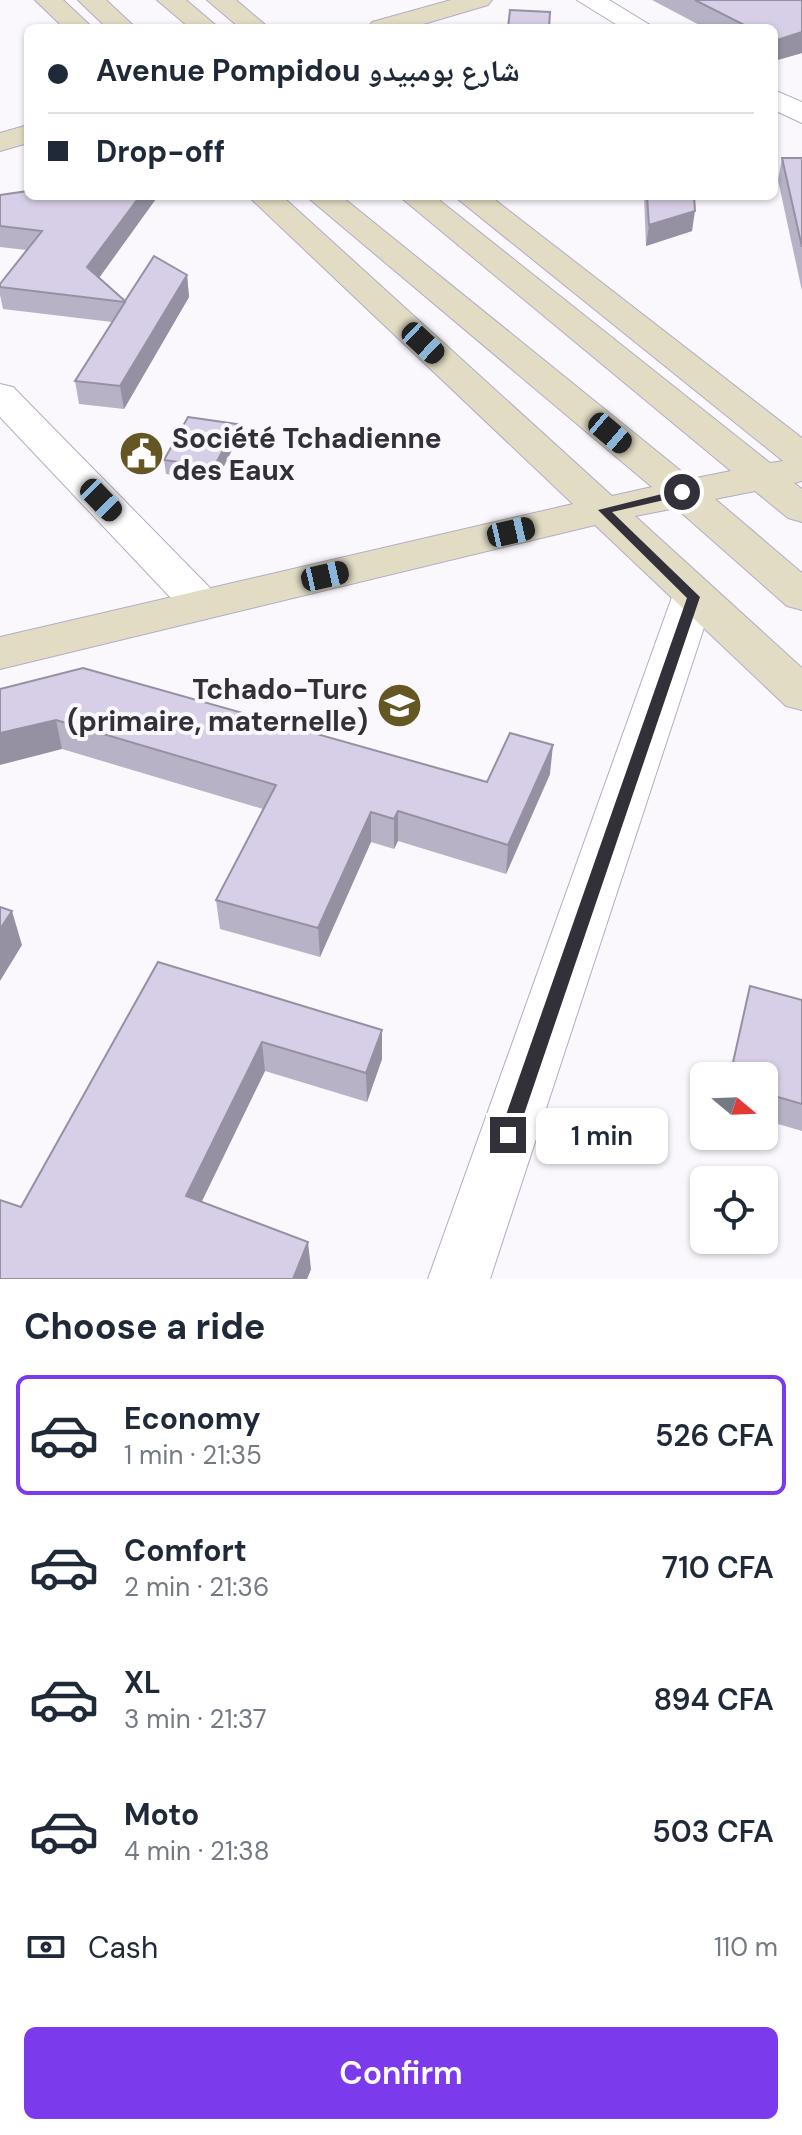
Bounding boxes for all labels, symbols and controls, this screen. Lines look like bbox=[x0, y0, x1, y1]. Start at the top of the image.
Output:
text: Avenue Pompidou شارع بومبيدو bbox=[96, 51, 520, 90]
text: Drop-off bbox=[96, 132, 225, 171]
car bbox=[397, 318, 449, 368]
car bbox=[584, 408, 636, 458]
place label: Société Tchadienne des Eaux bbox=[172, 420, 442, 489]
public building icon: Société Tchadienne des Eaux bbox=[117, 430, 165, 478]
car bbox=[76, 474, 126, 526]
route start bbox=[664, 474, 700, 510]
car bbox=[485, 515, 537, 549]
car bbox=[299, 559, 351, 593]
place label: Tchado-Turc (primaire, maternelle) bbox=[67, 671, 368, 740]
school or university icon: Tchado-Turc (primaire, maternelle) bbox=[375, 681, 423, 729]
north arrow bbox=[690, 1062, 778, 1150]
map controls bbox=[690, 1062, 778, 1254]
callout: 1 min bbox=[536, 1107, 668, 1163]
route end bbox=[490, 1117, 526, 1153]
text: 1 min bbox=[571, 1119, 633, 1153]
button: locate bbox=[690, 1166, 778, 1254]
text: Choose a ride bbox=[24, 1303, 265, 1350]
icon: car bbox=[28, 1399, 100, 1471]
text: Economy bbox=[124, 1399, 261, 1438]
text: 526 CFA bbox=[655, 1416, 774, 1455]
text: 1 min · 21:35 bbox=[124, 1438, 262, 1472]
icon: car bbox=[28, 1531, 100, 1603]
text: Comfort bbox=[124, 1531, 247, 1570]
text: 710 CFA bbox=[662, 1548, 774, 1587]
text: 2 min · 21:36 bbox=[124, 1570, 269, 1604]
icon: car bbox=[28, 1663, 100, 1735]
text: XL bbox=[124, 1663, 161, 1702]
text: 894 CFA bbox=[653, 1680, 774, 1719]
text: 3 min · 21:37 bbox=[124, 1702, 267, 1736]
icon: car bbox=[28, 1795, 100, 1867]
text: Moto bbox=[124, 1795, 199, 1834]
text: 503 CFA bbox=[652, 1812, 774, 1851]
text: 4 min · 21:38 bbox=[124, 1834, 270, 1868]
icon: cash bbox=[24, 1925, 68, 1969]
text: Cash bbox=[88, 1928, 158, 1967]
text: 110 m bbox=[714, 1930, 778, 1964]
button: Confirm bbox=[24, 2027, 778, 2119]

